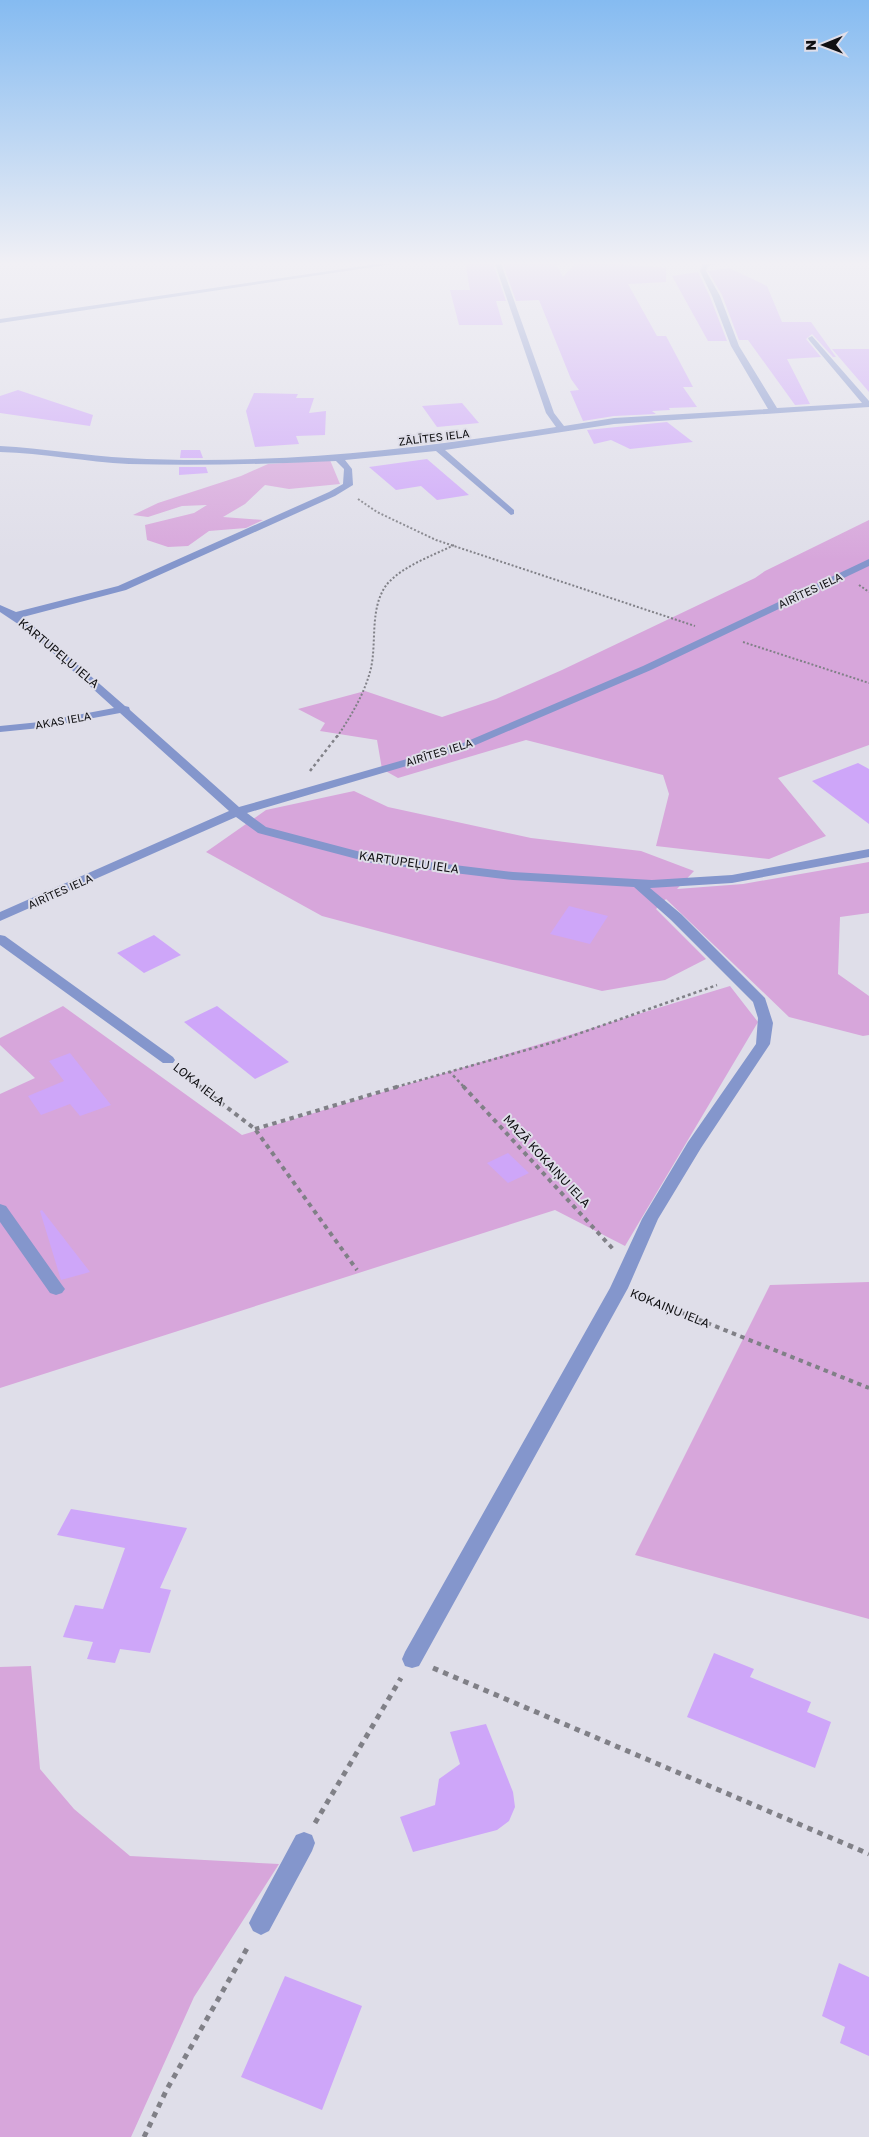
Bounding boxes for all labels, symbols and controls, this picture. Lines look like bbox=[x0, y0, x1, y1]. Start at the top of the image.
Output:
north arrow bbox=[799, 20, 849, 70]
text: N bbox=[802, 40, 819, 51]
street label: ZĀLĪTES IELA bbox=[398, 426, 471, 448]
street label: AIRĪTES IELA bbox=[776, 569, 845, 611]
street label: KARTUPEĻU IELA bbox=[16, 615, 102, 691]
street label: AKAS IELA bbox=[34, 709, 92, 731]
street label: AIRĪTES IELA bbox=[404, 735, 475, 768]
street label: KARTUPEĻU IELA bbox=[358, 848, 460, 876]
street label: AIRĪTES IELA bbox=[26, 871, 95, 911]
street label: LOKA IELA bbox=[170, 1059, 228, 1109]
street label: MAZĀ KOKAIŅU IELA bbox=[500, 1112, 594, 1210]
street label: KOKAIŅU IELA bbox=[628, 1285, 712, 1331]

